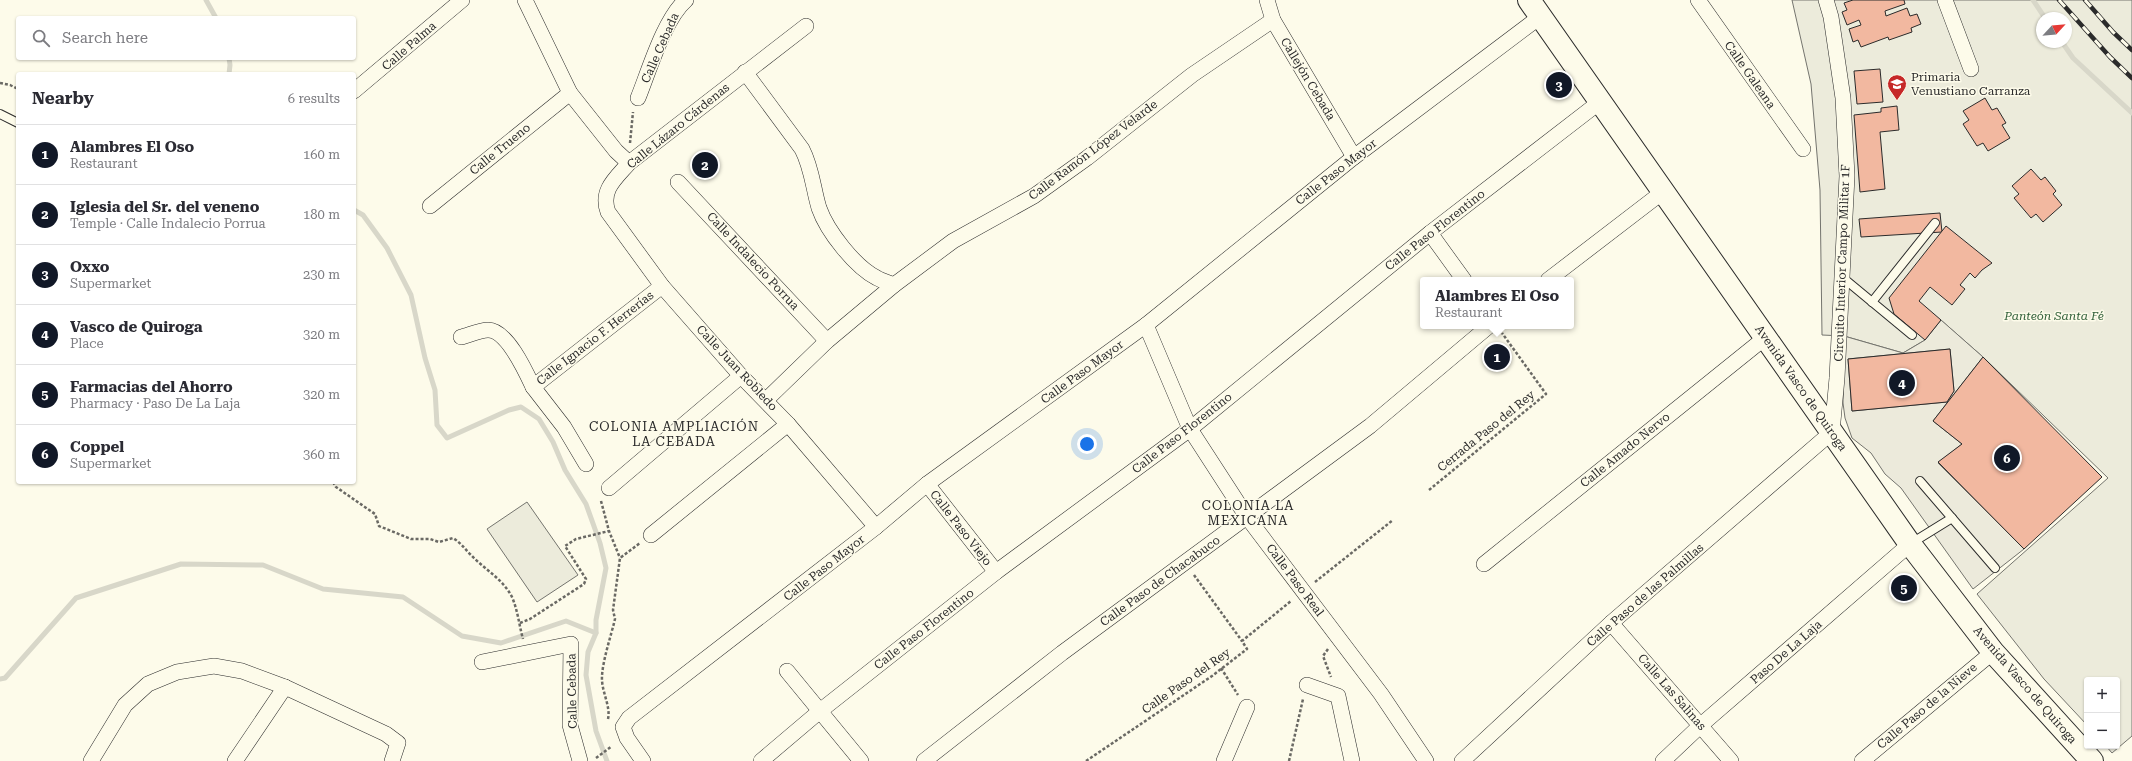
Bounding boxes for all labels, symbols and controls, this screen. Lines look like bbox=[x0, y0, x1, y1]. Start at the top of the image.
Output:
street label: Calle Cebada bbox=[638, 10, 682, 85]
north arrow bbox=[2036, 12, 2072, 48]
search box bbox=[16, 16, 356, 60]
street label: Calle Palma bbox=[379, 18, 439, 73]
icon: search bbox=[30, 27, 52, 49]
text: Search here bbox=[62, 29, 148, 47]
street label: Callejón Cebada bbox=[1278, 35, 1339, 123]
street label: Calle Galeana bbox=[1722, 39, 1779, 112]
pin: 3 bbox=[1546, 70, 1572, 100]
place label: Primaria Venustiano Carranza bbox=[1911, 70, 2031, 98]
school or university icon: Primaria Venustiano Carranza bbox=[1886, 73, 1908, 101]
street label: Calle Lázaro Cárdenas bbox=[624, 80, 732, 172]
text: Nearby bbox=[32, 88, 94, 108]
text: 6 results bbox=[288, 91, 340, 106]
street label: Calle Ramón López Velarde bbox=[1026, 97, 1160, 203]
street label: Calle Trueno bbox=[467, 120, 533, 178]
street label: Calle Paso Mayor bbox=[1293, 136, 1379, 208]
text: Alambres El Oso bbox=[70, 138, 194, 156]
text: 1 bbox=[41, 147, 49, 162]
text: 160 m bbox=[303, 147, 340, 162]
pin: 2 bbox=[692, 150, 718, 180]
text: Restaurant bbox=[70, 156, 138, 171]
street label: Circuito Interior Campo Militar 1F bbox=[1832, 164, 1852, 362]
street label: Calle Paso Florentino bbox=[1382, 187, 1488, 273]
text: Iglesia del Sr. del veneno bbox=[70, 198, 259, 216]
text: 2 bbox=[41, 207, 49, 222]
text: 180 m bbox=[303, 207, 340, 222]
street label: Calle Indalecio Porrua bbox=[704, 209, 802, 313]
text: Temple · Calle Indalecio Porrua bbox=[70, 216, 266, 231]
text: Oxxo bbox=[70, 258, 110, 276]
text: 3 bbox=[41, 267, 49, 282]
text: 230 m bbox=[303, 267, 340, 282]
text: Supermarket bbox=[70, 276, 151, 291]
popup bbox=[1420, 277, 1574, 329]
text: Alambres El Oso bbox=[1435, 287, 1559, 305]
street label: Calle Ignacio F. Herrerías bbox=[534, 288, 656, 388]
text: Restaurant bbox=[1435, 305, 1502, 320]
park label: Panteón Santa Fé bbox=[2003, 309, 2104, 323]
text: Vasco de Quiroga bbox=[70, 318, 202, 336]
street label: Calle Juan Robledo bbox=[694, 322, 780, 414]
street label: Avenida Vasco de Quiroga bbox=[1752, 322, 1850, 454]
text: 4 bbox=[41, 327, 49, 342]
text: 320 m bbox=[303, 327, 340, 342]
text: Place bbox=[70, 336, 104, 351]
street label: Calle Paso Mayor bbox=[1038, 337, 1126, 407]
pin: 1 bbox=[1484, 342, 1510, 372]
pin: 4 bbox=[1889, 368, 1915, 398]
text: Farmacias del Ahorro bbox=[70, 378, 233, 396]
text: 5 bbox=[41, 387, 49, 402]
text: 320 m bbox=[303, 387, 340, 402]
street label: Cerrada Paso del Rey bbox=[1435, 387, 1538, 475]
street label: Calle Paso Florentino bbox=[1129, 390, 1235, 476]
text: Pharmacy · Paso De La Laja bbox=[70, 396, 240, 411]
street label: Calle Amado Nervo bbox=[1577, 410, 1673, 490]
district label: COLONIA AMPLIACIÓN LA CEBADA bbox=[589, 418, 759, 449]
your location bbox=[1077, 434, 1097, 454]
text: Coppel bbox=[70, 438, 124, 456]
pin: 6 bbox=[1994, 443, 2020, 473]
text: 6 bbox=[41, 447, 49, 462]
text: 360 m bbox=[303, 447, 340, 462]
text: Supermarket bbox=[70, 456, 151, 471]
street label: Calle Paso Viejo bbox=[927, 488, 995, 568]
district label: COLONIA LA MEXICANA bbox=[1202, 498, 1294, 528]
street label: Calle Paso Mayor bbox=[781, 532, 867, 604]
street label: Calle Paso de Chacabuco bbox=[1097, 533, 1223, 629]
street label: Calle Paso de las Palmillas bbox=[1584, 540, 1707, 650]
street label: Calle Paso Real bbox=[1263, 541, 1327, 619]
pin: 5 bbox=[1891, 573, 1917, 603]
street label: Calle Paso Florentino bbox=[871, 586, 977, 672]
street label: Paso De La Laja bbox=[1747, 617, 1825, 687]
street label: Avenida Vasco de Quiroga bbox=[1970, 624, 2080, 747]
street label: Calle Paso del Rey bbox=[1139, 645, 1234, 717]
street label: Calle Las Salinas bbox=[1635, 651, 1709, 733]
street label: Calle Cebada bbox=[564, 653, 580, 729]
street label: Calle Paso de la Nieve bbox=[1874, 660, 1980, 752]
map controls bbox=[2084, 677, 2120, 749]
button: + bbox=[2084, 677, 2120, 713]
button: − bbox=[2084, 713, 2120, 749]

